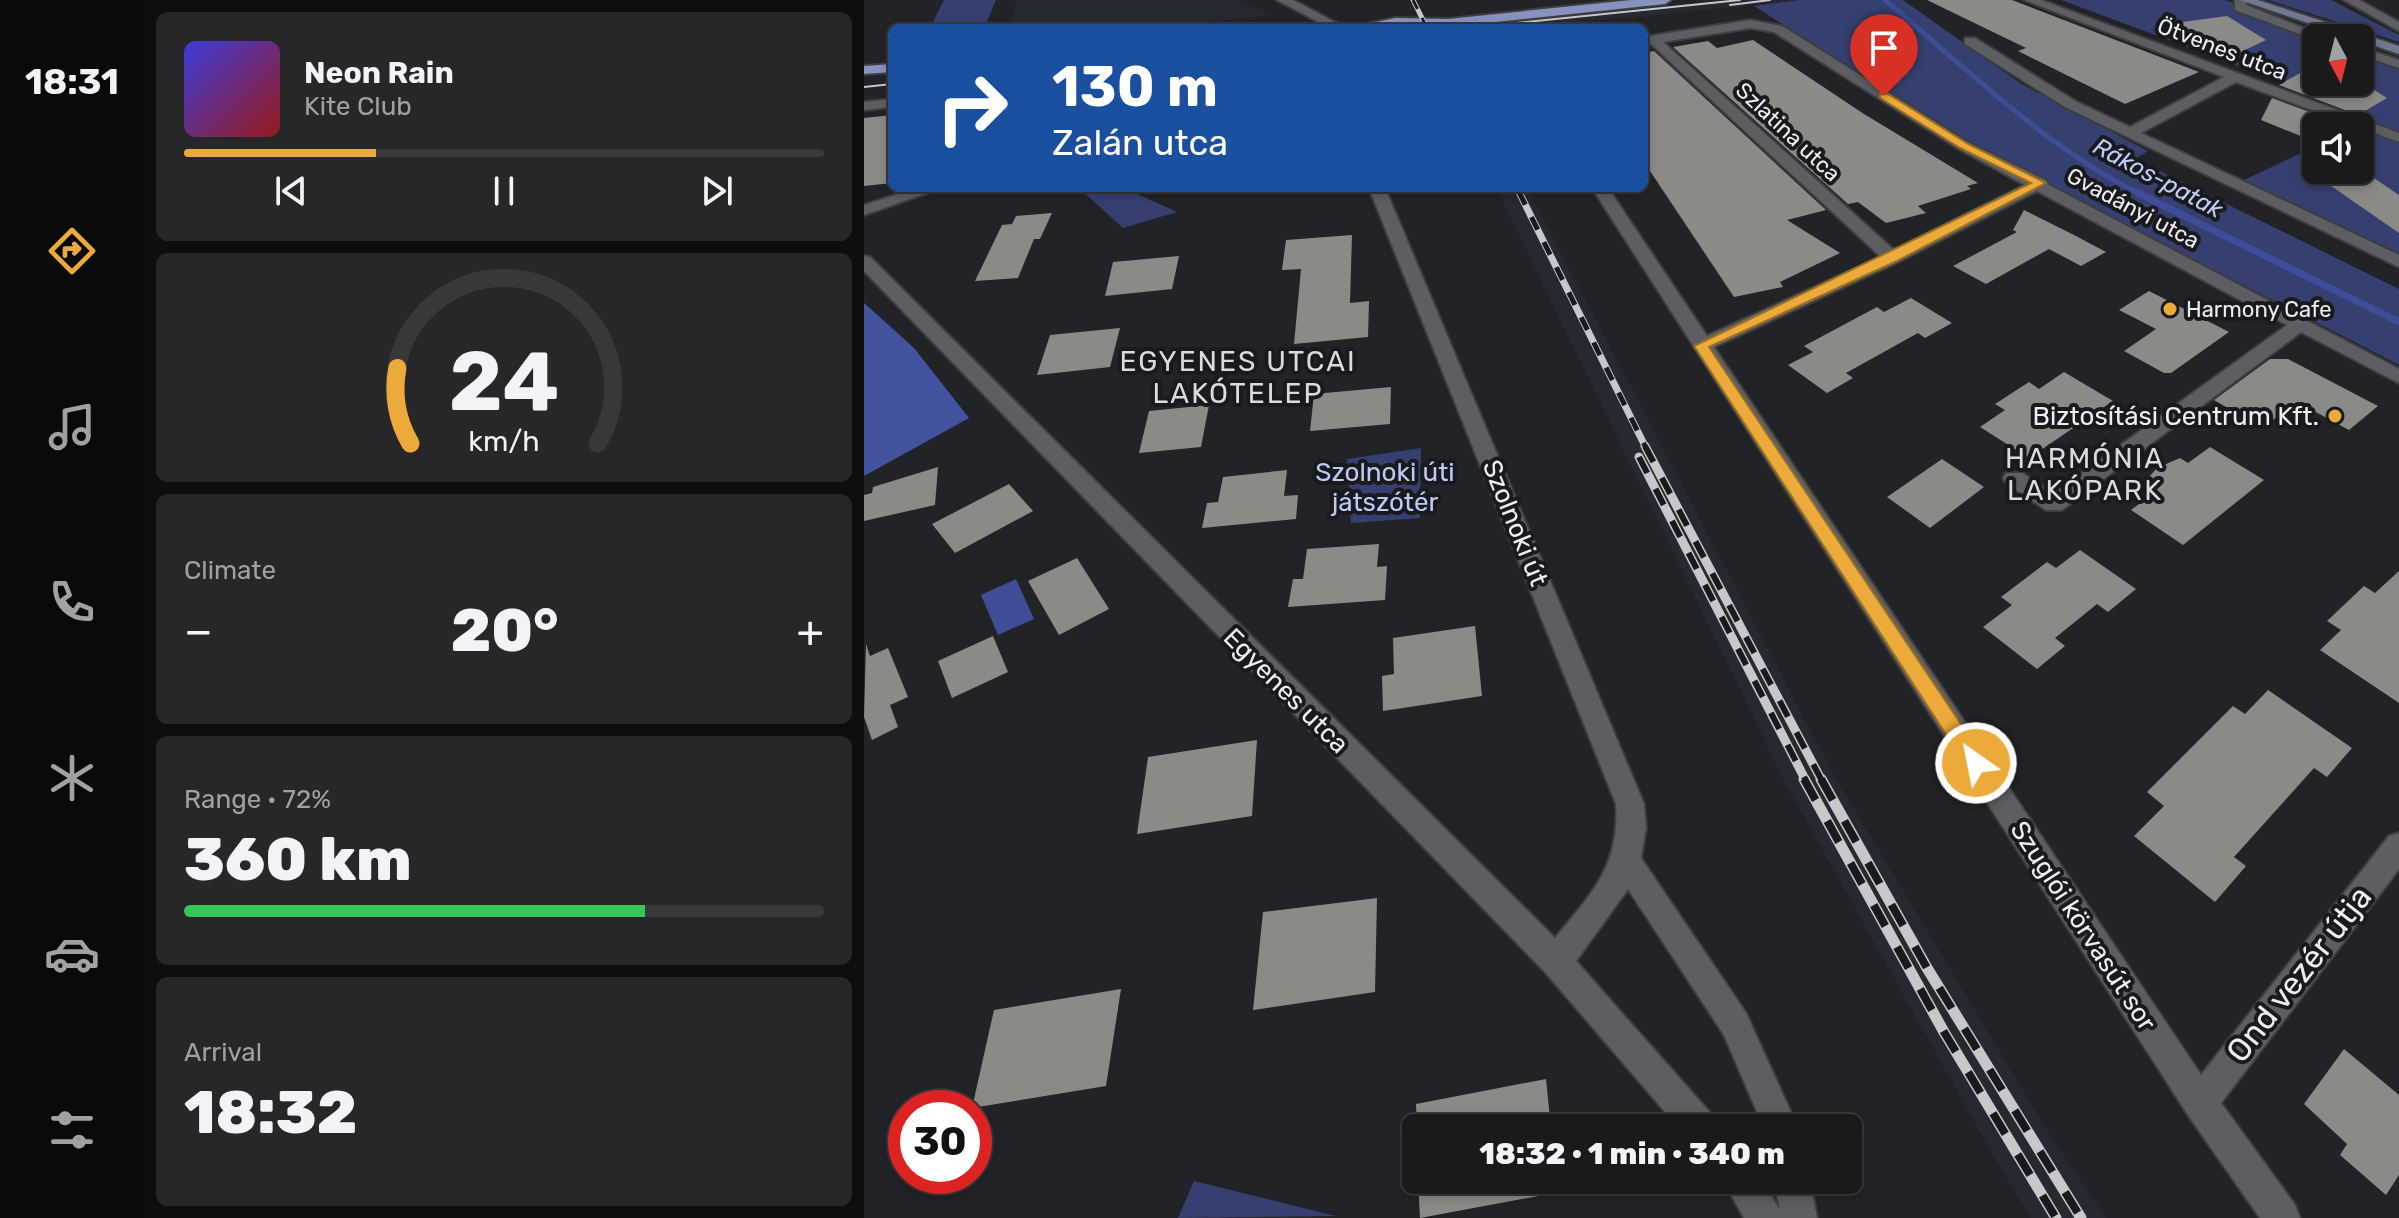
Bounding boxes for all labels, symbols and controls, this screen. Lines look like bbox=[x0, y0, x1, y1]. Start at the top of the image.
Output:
street label: Ötvenes utca bbox=[2154, 12, 2290, 86]
pin bbox=[1850, 14.0, 1918, 96]
north arrow bbox=[2302, 24, 2374, 96]
map controls bbox=[2302, 24, 2374, 184]
icon: arrive bbox=[1862, 26, 1906, 70]
text: 130 m bbox=[1052, 54, 1218, 120]
text: Neon Rain bbox=[304, 55, 454, 91]
icon: right bbox=[920, 56, 1024, 160]
text: 18:31 bbox=[25, 60, 119, 103]
street label: Szlatina utca bbox=[1730, 77, 1846, 187]
text: Kite Club bbox=[304, 91, 412, 122]
button: sound bbox=[2302, 112, 2374, 184]
text: Zalán utca bbox=[1052, 121, 1228, 164]
water label: Rákos-patak bbox=[2088, 132, 2228, 224]
street label: Gvadányi utca bbox=[2062, 162, 2204, 254]
icon: previous bbox=[269, 169, 313, 213]
icon: pause bbox=[482, 169, 526, 213]
icon: next bbox=[695, 169, 739, 213]
icon: directions bbox=[44, 223, 100, 279]
place label: Harmony Cafe bbox=[2186, 296, 2332, 323]
marker: Harmony Cafe bbox=[2161, 300, 2179, 318]
text: 24 bbox=[449, 331, 559, 430]
district label: EGYENES UTCAI LAKÓTELEP bbox=[1119, 345, 1357, 410]
icon: music bbox=[44, 399, 100, 455]
place label: Biztosítási Centrum Kft. bbox=[2033, 401, 2319, 432]
marker: Biztosítási Centrum Kft. bbox=[2326, 407, 2344, 425]
text: km/h bbox=[468, 424, 540, 458]
district label: HARMÓNIA LAKÓPARK bbox=[2005, 442, 2165, 507]
street label: Szolnoki út bbox=[1476, 456, 1554, 590]
park label: Szolnoki úti játszótér bbox=[1315, 457, 1455, 518]
text: Climate bbox=[184, 555, 276, 586]
icon: phone bbox=[44, 574, 100, 630]
text: 20° bbox=[451, 595, 558, 666]
text: − bbox=[184, 605, 213, 657]
text: + bbox=[797, 605, 824, 657]
street label: Egyenes utca bbox=[1217, 622, 1355, 760]
position arrow bbox=[1934, 721, 2018, 805]
icon: climate bbox=[44, 750, 100, 806]
text: Range · 72% bbox=[184, 784, 331, 815]
street label: Szuglói körvasút sor bbox=[2004, 815, 2162, 1037]
text: 360 km bbox=[184, 824, 412, 895]
street label: Ond vezér útja bbox=[2218, 878, 2380, 1070]
icon: car bbox=[44, 926, 100, 982]
text: Arrival bbox=[184, 1037, 262, 1068]
text: 18:32 bbox=[184, 1077, 357, 1148]
speed limit sign: 30 bbox=[888, 1090, 992, 1194]
icon: filters bbox=[44, 1102, 100, 1158]
text: 18:32 · 1 min · 340 m bbox=[1479, 1136, 1785, 1172]

